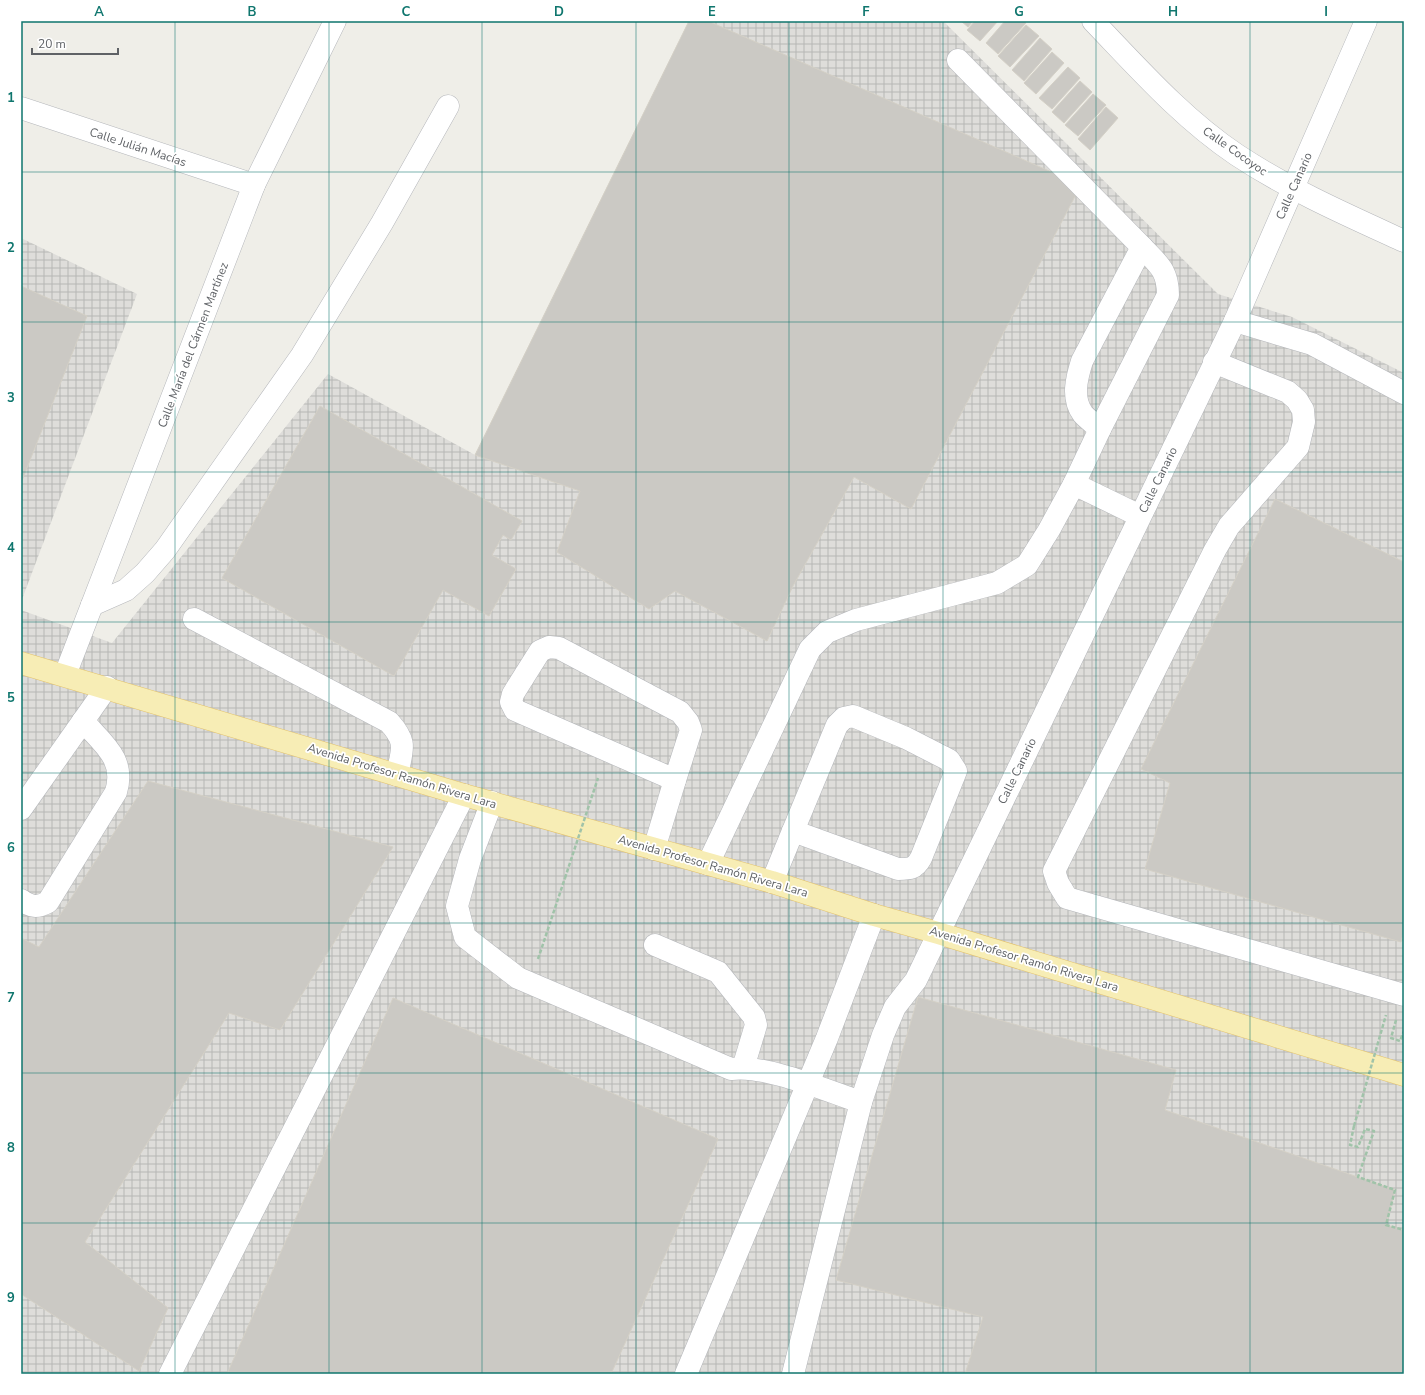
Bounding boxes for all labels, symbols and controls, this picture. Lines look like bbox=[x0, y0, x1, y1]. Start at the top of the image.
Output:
text: A bbox=[94, 3, 104, 21]
text: B bbox=[248, 3, 257, 21]
text: C bbox=[402, 3, 411, 21]
text: D bbox=[554, 3, 564, 21]
text: E bbox=[708, 3, 716, 21]
text: F bbox=[862, 3, 870, 21]
text: G bbox=[1014, 3, 1024, 21]
text: H bbox=[1168, 3, 1178, 21]
text: I bbox=[1324, 3, 1328, 21]
scale bar bbox=[32, 30, 118, 56]
text: 20 m bbox=[38, 36, 66, 52]
text: 1 bbox=[7, 89, 15, 107]
street label: Calle Cocoyoc bbox=[1200, 123, 1271, 179]
street label: Calle Julián Macías bbox=[87, 124, 189, 170]
street label: Calle Canario bbox=[1272, 150, 1316, 222]
text: 2 bbox=[7, 239, 15, 257]
street label: Calle María del Cármen Martínez bbox=[154, 260, 232, 430]
text: 3 bbox=[7, 389, 15, 407]
street label: Calle Canario bbox=[1135, 444, 1181, 516]
text: 4 bbox=[7, 539, 15, 557]
text: 5 bbox=[7, 689, 15, 707]
street label: Calle Canario bbox=[994, 735, 1040, 807]
street label: Avenida Profesor Ramón Rivera Lara bbox=[305, 740, 499, 812]
street label: Avenida Profesor Ramón Rivera Lara bbox=[616, 831, 810, 901]
text: 6 bbox=[7, 839, 15, 857]
street label: Avenida Profesor Ramón Rivera Lara bbox=[927, 923, 1121, 995]
text: 7 bbox=[7, 989, 15, 1007]
text: 8 bbox=[7, 1139, 15, 1157]
text: 9 bbox=[7, 1289, 15, 1307]

